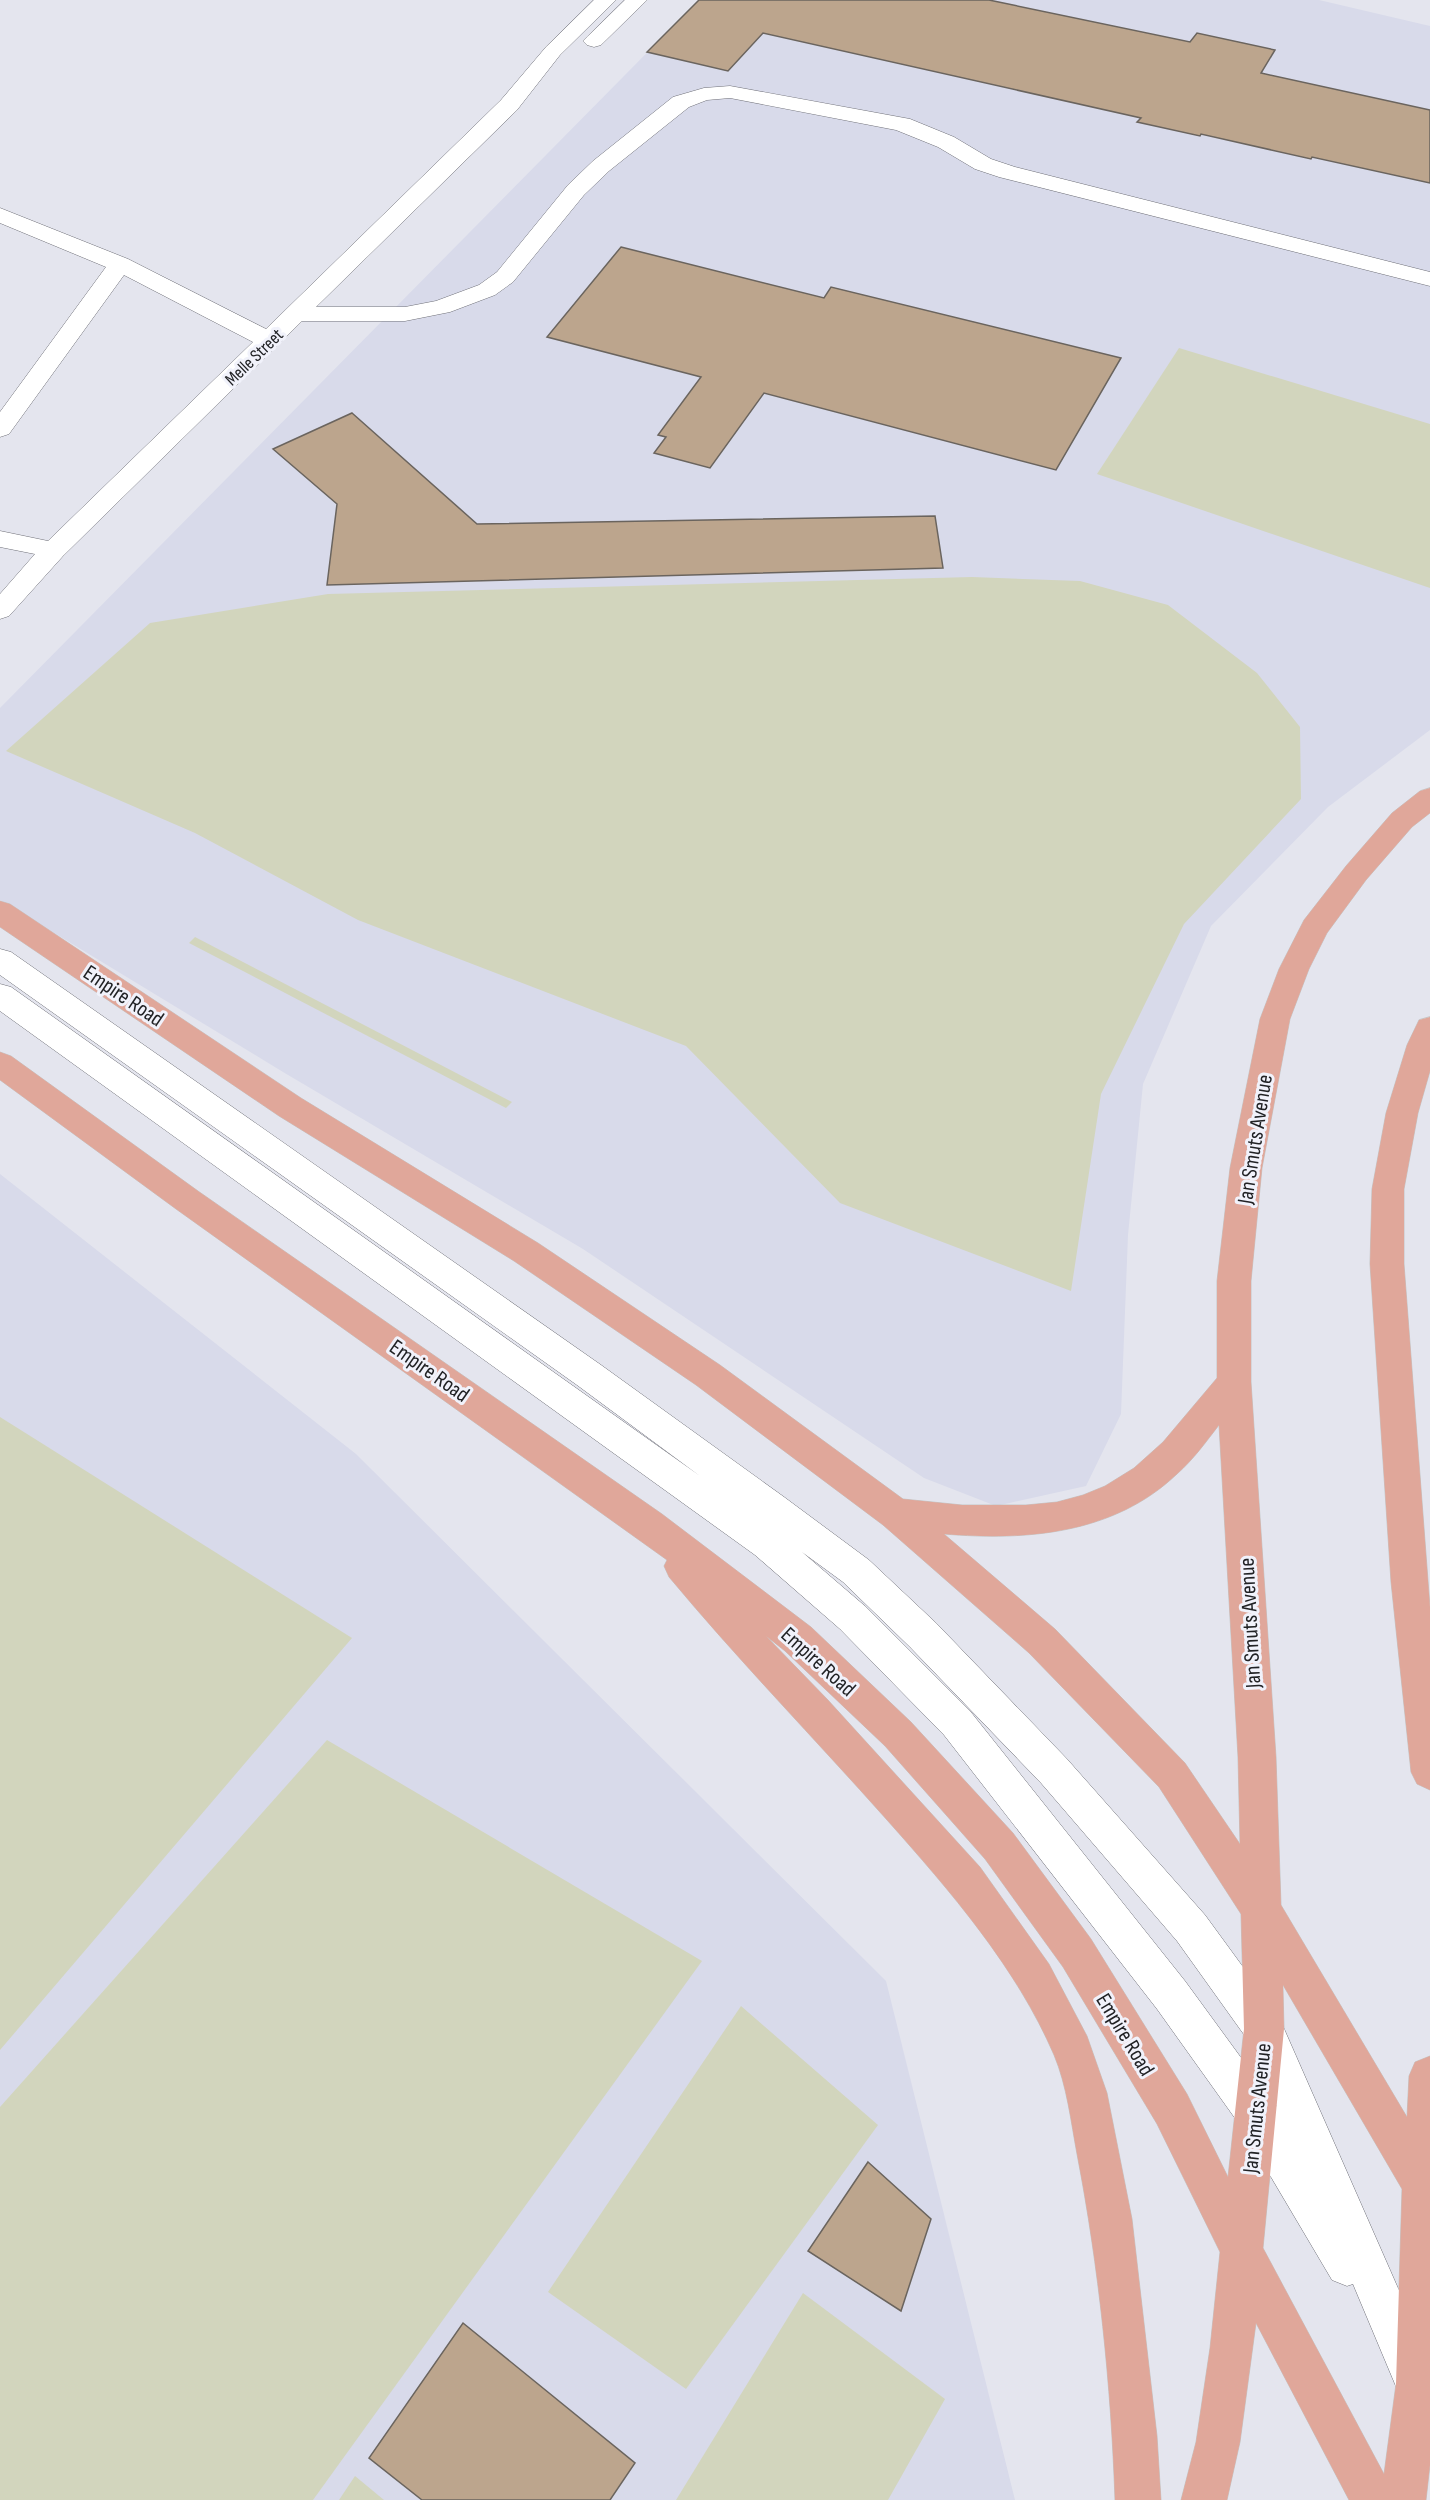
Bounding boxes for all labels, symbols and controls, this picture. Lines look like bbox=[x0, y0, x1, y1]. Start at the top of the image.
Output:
street label: Melle Street bbox=[221, 324, 288, 390]
street label: Empire Road bbox=[78, 960, 169, 1033]
street label: Jan Smuts Avenue bbox=[1232, 1073, 1279, 1207]
street label: Empire Road bbox=[384, 1334, 474, 1408]
street label: Jan Smuts Avenue bbox=[1234, 1557, 1267, 1690]
street label: Empire Road bbox=[775, 1622, 861, 1703]
street label: Empire Road bbox=[1090, 1989, 1160, 2081]
street label: Jan Smuts Avenue bbox=[1237, 2042, 1278, 2175]

